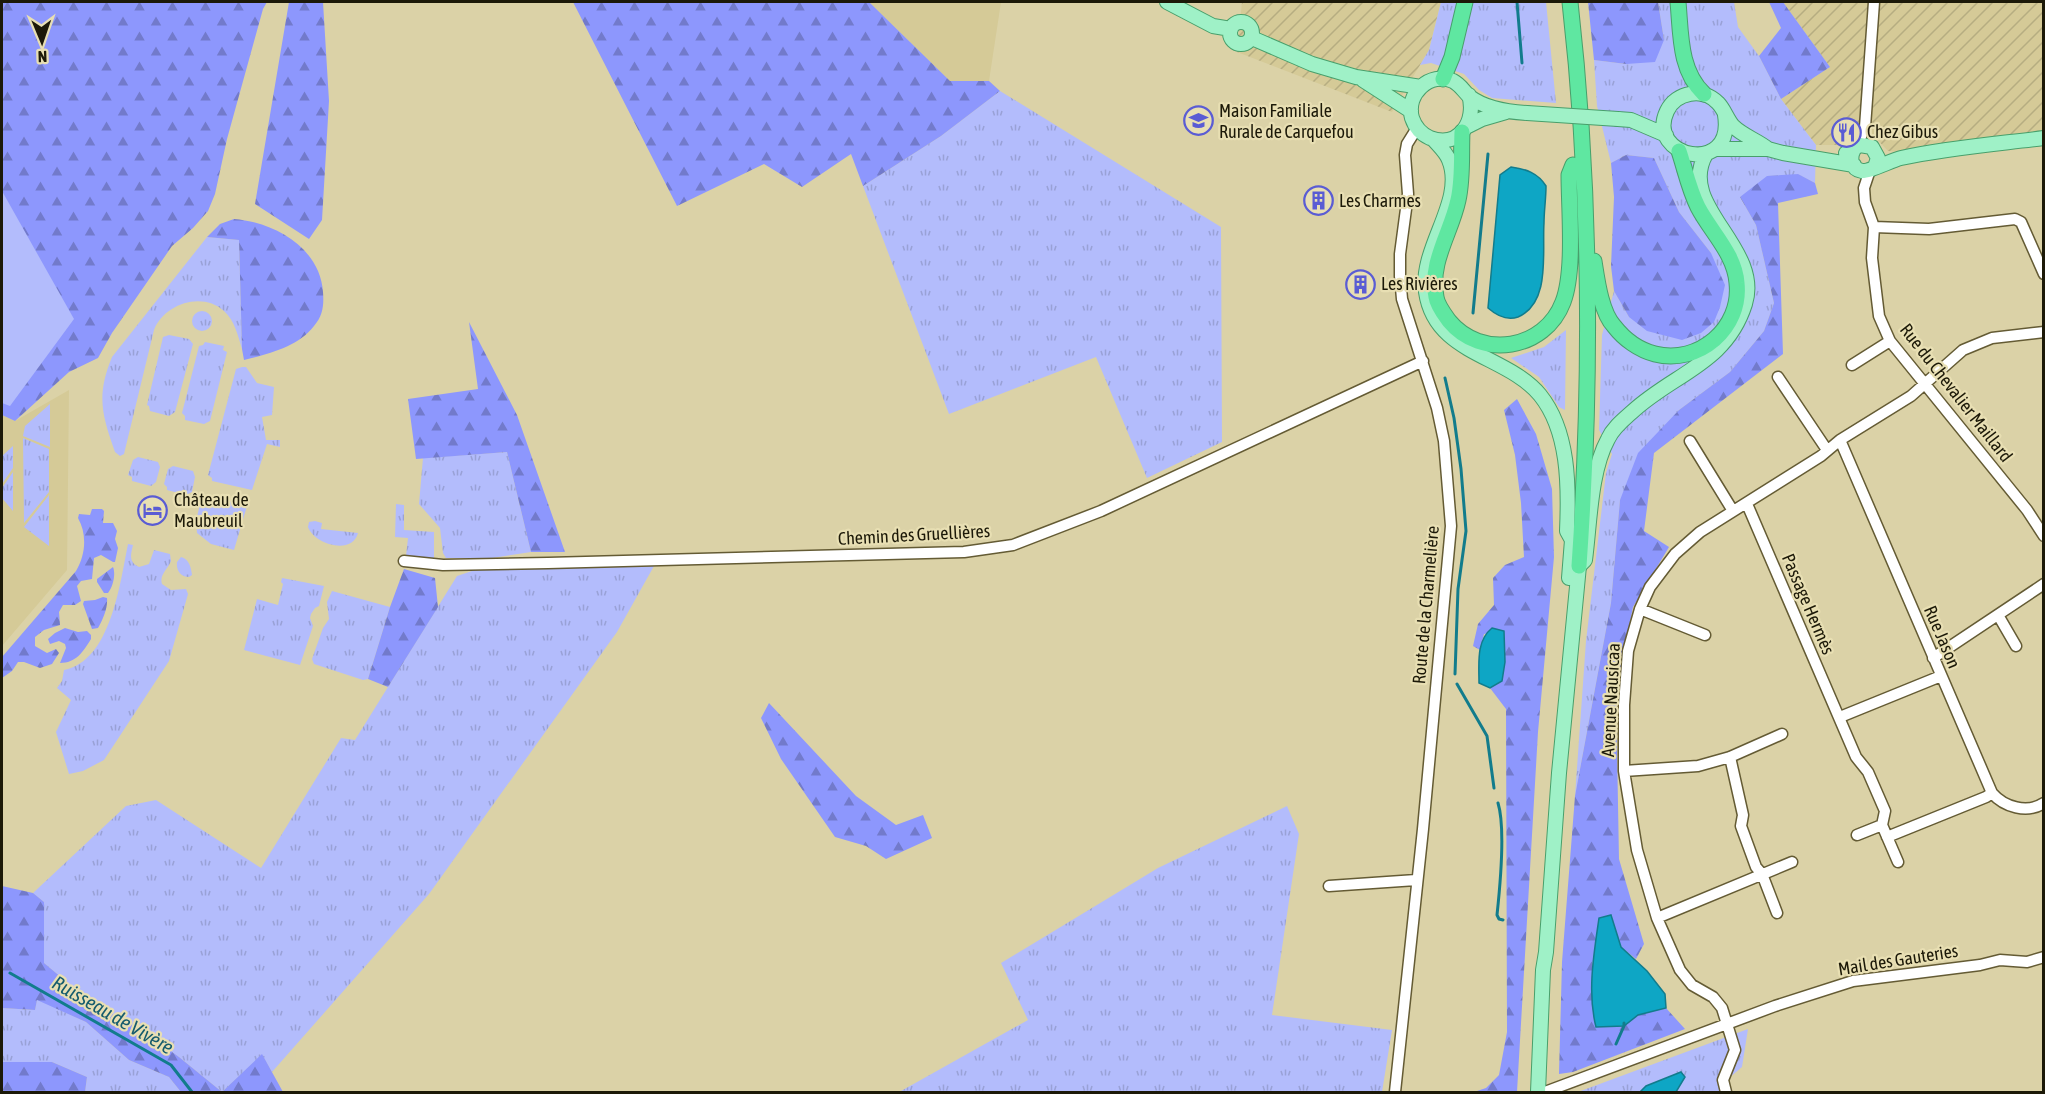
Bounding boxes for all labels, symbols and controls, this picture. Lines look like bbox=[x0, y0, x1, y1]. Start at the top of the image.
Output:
north arrow bbox=[12, 12, 72, 72]
text: N bbox=[37, 48, 48, 66]
place label: Maison Familiale Rurale de Carquefou bbox=[1219, 100, 1354, 142]
school or university icon: Maison Familiale Rurale de Carquefou bbox=[1182, 105, 1214, 137]
restaurant icon: Chez Gibus bbox=[1830, 116, 1862, 148]
place label: Chez Gibus bbox=[1867, 121, 1938, 142]
building icon: Les Charmes bbox=[1302, 185, 1334, 217]
place label: Les Charmes bbox=[1339, 190, 1421, 211]
building icon: Les Rivières bbox=[1344, 268, 1376, 300]
place label: Les Rivières bbox=[1381, 273, 1458, 294]
street label: Rue du Chevalier Maillard bbox=[1896, 319, 2017, 466]
place label: Château de Maubreuil bbox=[174, 489, 249, 531]
hotel icon: Château de Maubreuil bbox=[137, 494, 169, 526]
street label: Chemin des Gruellières bbox=[837, 520, 991, 549]
street label: Route de la Charmelière bbox=[1408, 525, 1443, 685]
street label: Passage Hermès bbox=[1778, 550, 1839, 657]
street label: Rue Jason bbox=[1920, 602, 1965, 671]
street label: Avenue Nausicaa bbox=[1597, 643, 1624, 757]
street label: Mail des Gauteries bbox=[1836, 940, 1959, 979]
water label: Ruisseau de Vivère bbox=[49, 971, 178, 1059]

